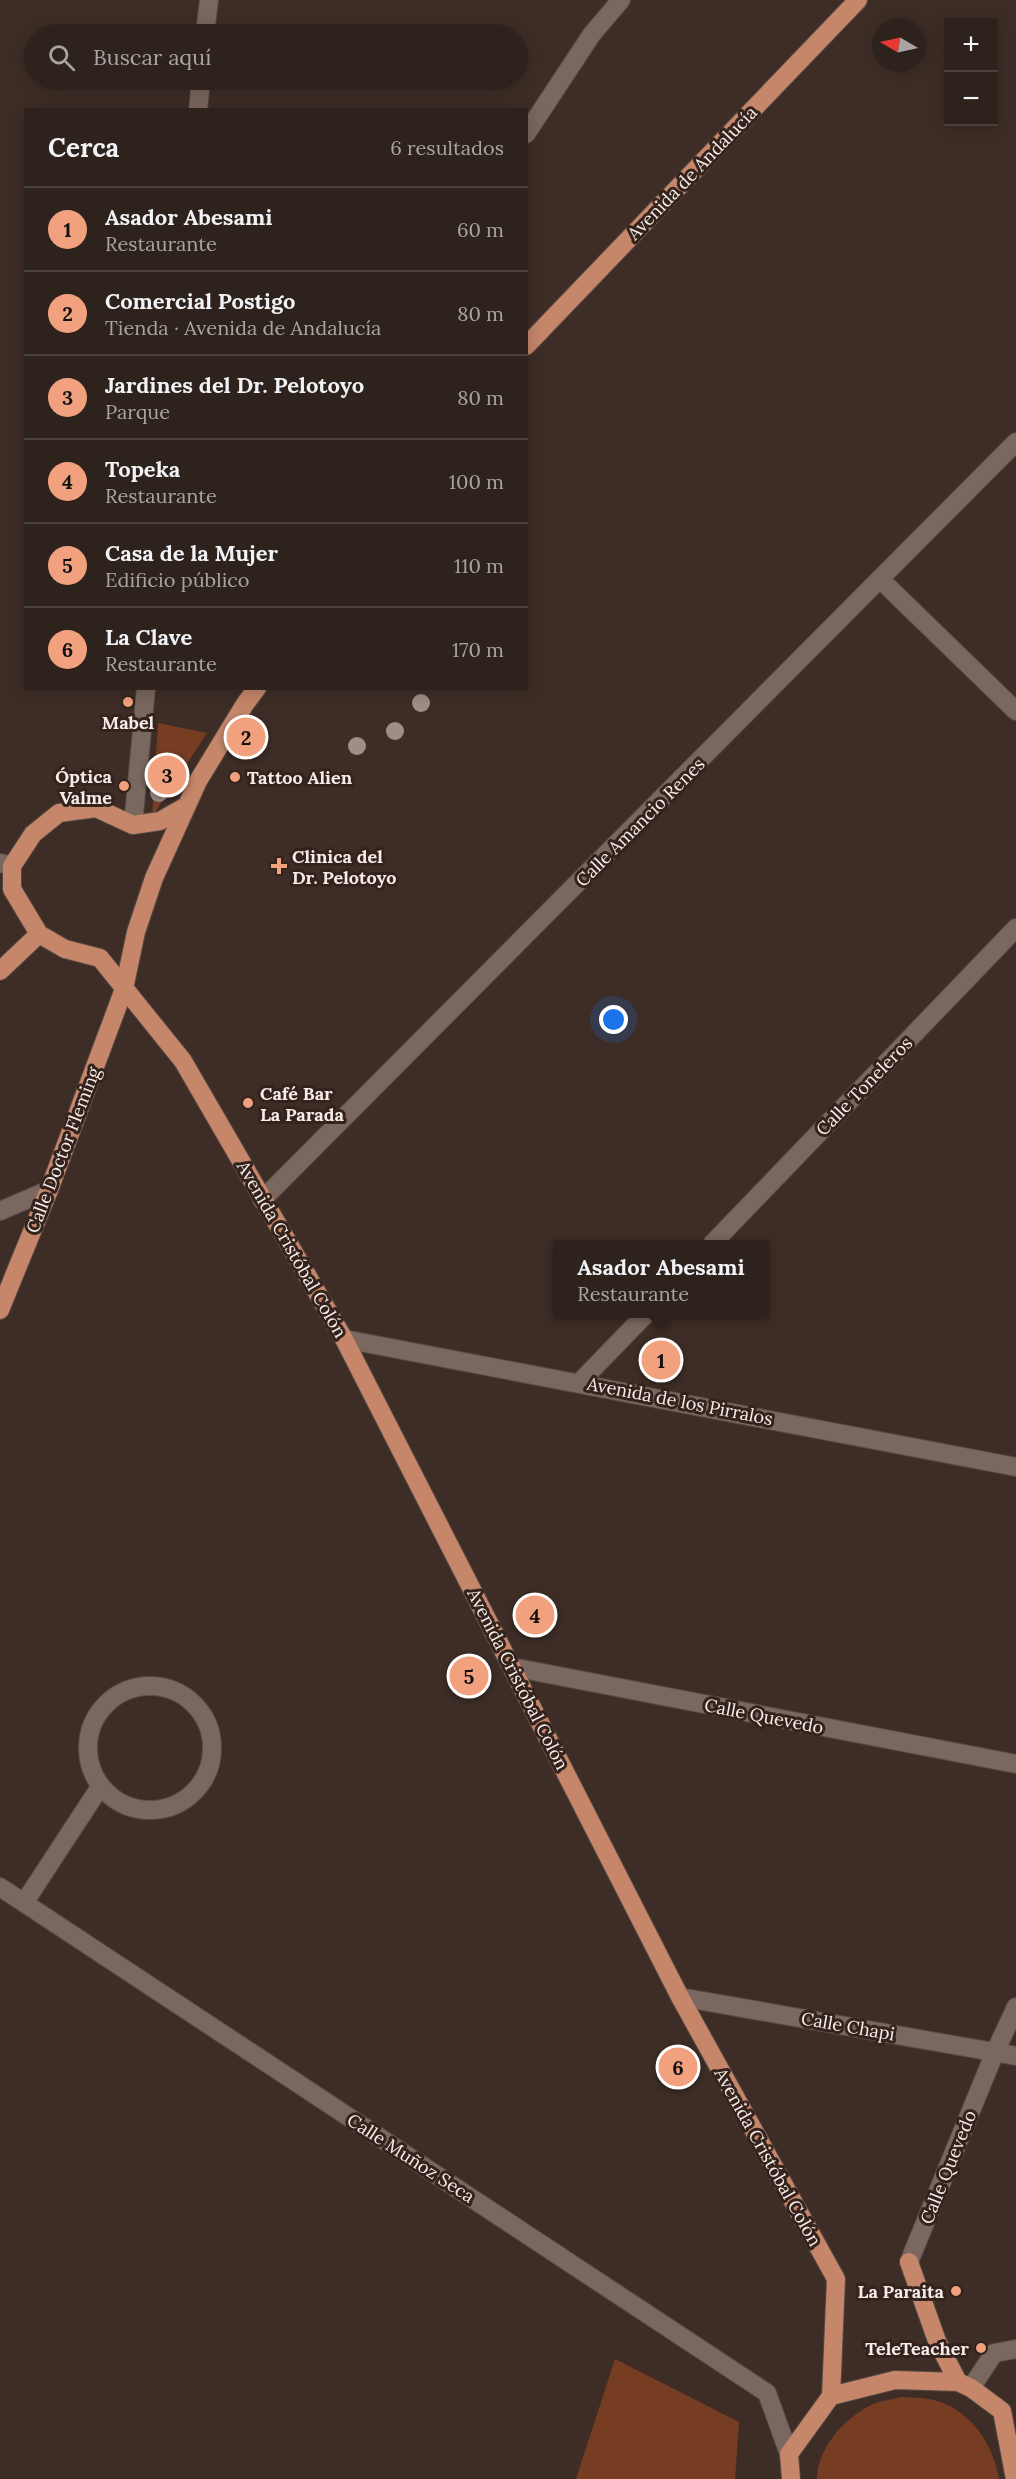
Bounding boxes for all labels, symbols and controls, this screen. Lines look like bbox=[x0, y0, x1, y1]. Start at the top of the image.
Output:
north arrow bbox=[872, 18, 926, 72]
map controls bbox=[944, 18, 998, 126]
button: + bbox=[944, 18, 998, 72]
search box bbox=[24, 24, 528, 90]
icon: search bbox=[45, 41, 78, 74]
text: Buscar aquí bbox=[93, 43, 211, 71]
button: − bbox=[944, 72, 998, 126]
street label: Avenida de Andalucía bbox=[621, 101, 762, 246]
text: Cerca bbox=[48, 131, 119, 164]
text: 6 resultados bbox=[390, 135, 504, 160]
text: Asador Abesami bbox=[105, 203, 272, 231]
text: 1 bbox=[63, 217, 72, 242]
text: 60 m bbox=[457, 217, 504, 242]
text: Restaurante bbox=[105, 231, 217, 256]
text: Comercial Postigo bbox=[105, 287, 295, 315]
text: 2 bbox=[62, 301, 73, 326]
text: 80 m bbox=[457, 301, 504, 326]
text: Tienda · Avenida de Andalucía bbox=[105, 315, 381, 340]
text: Jardines del Dr. Pelotoyo bbox=[105, 371, 364, 399]
text: 3 bbox=[62, 385, 73, 410]
text: 80 m bbox=[457, 385, 504, 410]
text: Parque bbox=[105, 399, 170, 424]
text: Topeka bbox=[105, 455, 180, 483]
text: 4 bbox=[62, 469, 73, 494]
text: 100 m bbox=[449, 469, 504, 494]
text: Restaurante bbox=[105, 483, 217, 508]
text: Casa de la Mujer bbox=[105, 539, 278, 567]
text: 5 bbox=[62, 553, 73, 578]
text: 110 m bbox=[454, 553, 504, 578]
text: Edificio público bbox=[105, 567, 250, 592]
text: La Clave bbox=[105, 623, 192, 651]
text: 6 bbox=[62, 637, 73, 662]
text: 170 m bbox=[452, 637, 504, 662]
text: Restaurante bbox=[105, 651, 217, 676]
marker: Mabel bbox=[121, 695, 135, 709]
place label: Mabel bbox=[102, 711, 155, 734]
pin: 2 bbox=[226, 714, 266, 760]
pin: 3 bbox=[148, 752, 186, 798]
street label: Calle Amancio Renes bbox=[570, 752, 710, 892]
place label: Óptica Valme bbox=[55, 765, 113, 809]
place label: Tattoo Alien bbox=[247, 766, 353, 789]
marker: Tattoo Alien bbox=[228, 770, 242, 784]
marker: Óptica Valme bbox=[117, 779, 131, 793]
place label: Clinica del Dr. Pelotoyo bbox=[292, 845, 397, 889]
marker: Clinica del Dr. Pelotoyo bbox=[270, 857, 288, 875]
your location bbox=[599, 1005, 628, 1034]
street label: Calle Toneleros bbox=[811, 1032, 917, 1140]
street label: Calle Doctor Fleming bbox=[21, 1063, 106, 1236]
place label: Café Bar La Parada bbox=[260, 1082, 345, 1126]
marker: Café Bar La Parada bbox=[241, 1096, 255, 1110]
street label: Avenida Cristóbal Colón bbox=[231, 1156, 352, 1342]
popup bbox=[553, 1240, 769, 1318]
text: Asador Abesami bbox=[577, 1253, 745, 1281]
text: Restaurante bbox=[577, 1281, 689, 1306]
pin: 1 bbox=[642, 1338, 680, 1382]
street label: Avenida de los Pirralos bbox=[584, 1372, 775, 1430]
street label: Avenida Cristóbal Colón bbox=[462, 1584, 574, 1774]
pin: 4 bbox=[516, 1592, 554, 1638]
pin: 5 bbox=[450, 1654, 488, 1698]
street label: Calle Quevedo bbox=[702, 1693, 826, 1739]
street label: Calle Chapi bbox=[799, 2006, 897, 2046]
pin: 6 bbox=[658, 2044, 698, 2090]
street label: Avenida Cristóbal Colón bbox=[709, 2063, 827, 2250]
street label: Calle Quevedo bbox=[915, 2107, 981, 2227]
street label: Calle Muñoz Seca bbox=[343, 2108, 479, 2208]
place label: La Paraita bbox=[858, 2280, 945, 2303]
marker: La Paraita bbox=[949, 2284, 963, 2298]
place label: TeleTeacher bbox=[865, 2337, 969, 2360]
marker: TeleTeacher bbox=[974, 2341, 988, 2355]

